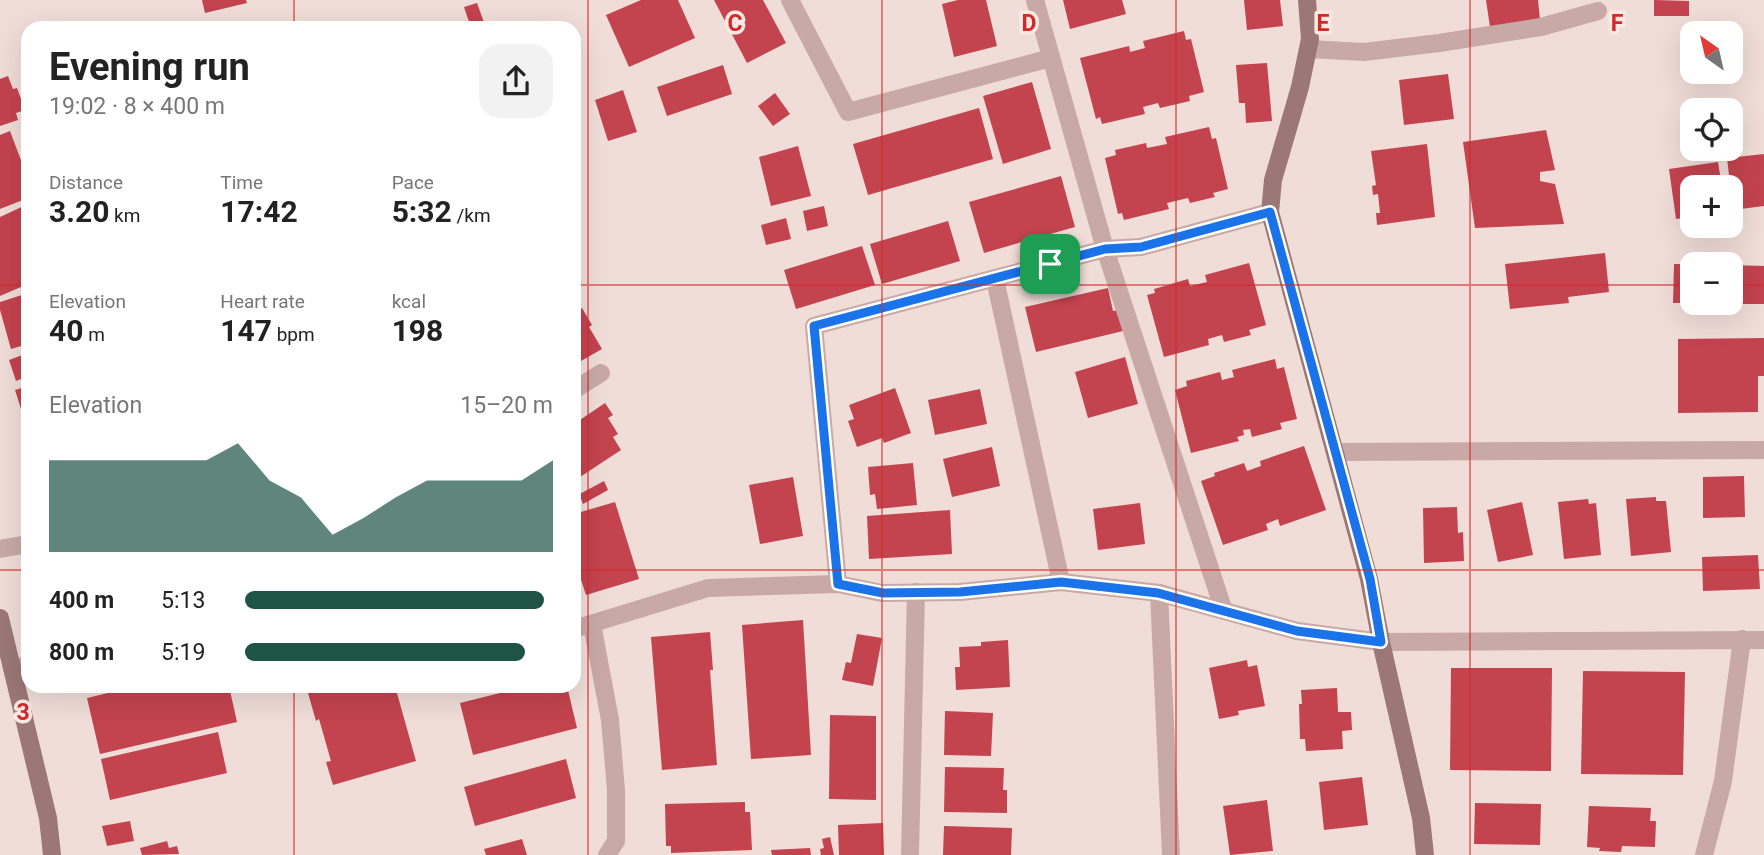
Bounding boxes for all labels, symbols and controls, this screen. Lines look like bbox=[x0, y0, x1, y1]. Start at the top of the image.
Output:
text: C bbox=[727, 10, 743, 37]
text: D bbox=[1022, 10, 1036, 37]
text: E bbox=[1317, 10, 1330, 37]
text: F bbox=[1611, 10, 1624, 37]
north arrow bbox=[1680, 21, 1743, 84]
map controls bbox=[1680, 21, 1743, 315]
button: share bbox=[479, 44, 553, 118]
text: Evening run bbox=[49, 45, 250, 89]
text: 19:02 · 8 × 400 m bbox=[49, 93, 225, 120]
button: locate bbox=[1680, 98, 1743, 161]
text: Distance bbox=[49, 171, 123, 194]
text: Time bbox=[220, 171, 263, 194]
text: Pace bbox=[392, 171, 434, 194]
button: + bbox=[1680, 175, 1743, 238]
text: 3.20 bbox=[49, 194, 109, 229]
text: 17:42 bbox=[220, 194, 298, 229]
text: 5:32 bbox=[392, 194, 452, 229]
text: km bbox=[109, 204, 140, 227]
text: /km bbox=[452, 204, 491, 227]
pin bbox=[1020, 234, 1080, 294]
icon: arrive bbox=[1031, 245, 1069, 283]
button: − bbox=[1680, 252, 1743, 315]
text: Elevation bbox=[49, 290, 126, 313]
text: Heart rate bbox=[220, 290, 305, 313]
text: kcal bbox=[392, 290, 426, 313]
text: 40 bbox=[49, 313, 83, 348]
text: 147 bbox=[220, 313, 272, 348]
text: 198 bbox=[392, 313, 443, 348]
text: m bbox=[83, 323, 105, 346]
text: bpm bbox=[272, 323, 315, 346]
text: Elevation bbox=[49, 392, 142, 419]
text: 15–20 m bbox=[460, 392, 553, 419]
text: 400 m bbox=[49, 587, 114, 614]
text: 5:13 bbox=[161, 587, 205, 614]
text: 800 m bbox=[49, 639, 114, 666]
text: 5:19 bbox=[161, 639, 205, 666]
text: 3 bbox=[16, 699, 30, 726]

